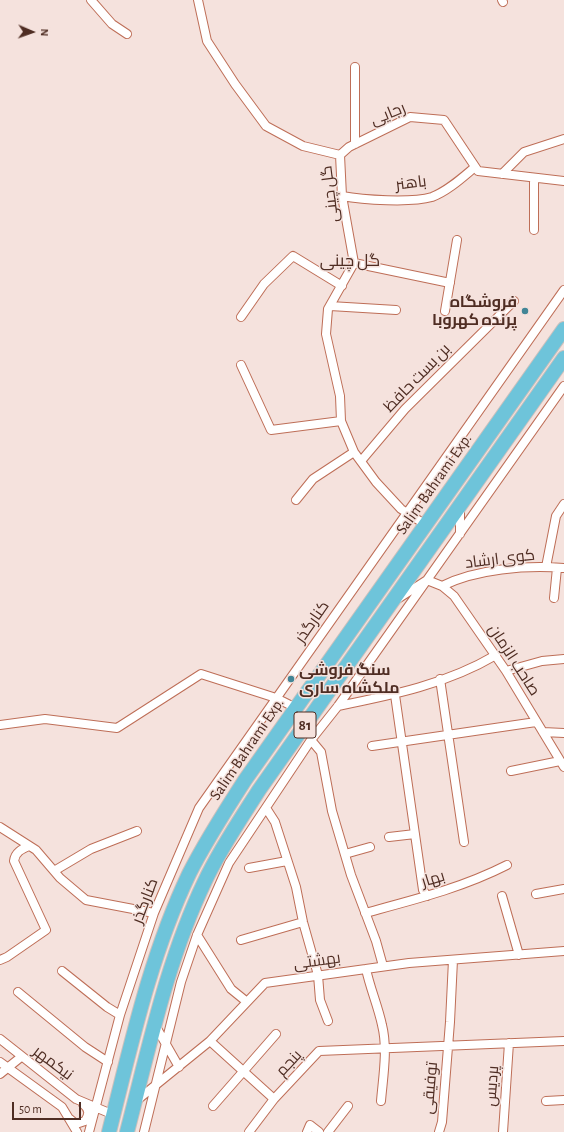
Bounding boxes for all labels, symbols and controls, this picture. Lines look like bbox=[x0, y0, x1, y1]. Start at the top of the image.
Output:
north arrow bbox=[12, 12, 52, 52]
text: N bbox=[39, 28, 50, 36]
street label: رجایی bbox=[368, 98, 408, 130]
street label: گل چینی bbox=[317, 165, 343, 223]
street label: باهنر bbox=[394, 172, 428, 194]
district label: گل چینی bbox=[320, 251, 380, 271]
place label: فروشگاه پرنده کهروبا bbox=[432, 292, 517, 330]
marker: فروشگاه پرنده کهروبا bbox=[520, 306, 530, 316]
street label: بن بست حافظ bbox=[380, 340, 454, 416]
street label: Salim Bahrami Exp. bbox=[392, 430, 476, 538]
street label: کوی ارشاد bbox=[464, 545, 536, 573]
street label: کنارگذر bbox=[291, 597, 333, 647]
street label: صاحب الزمان bbox=[484, 621, 544, 699]
place label: سنگ فروشی ملکشاه ساری bbox=[299, 660, 400, 698]
marker: سنگ فروشی ملکشاه ساری bbox=[286, 674, 296, 684]
street label: Salim Bahrami Exp. bbox=[206, 694, 288, 804]
road number: 81 bbox=[294, 712, 316, 738]
street label: بهار bbox=[419, 866, 447, 892]
street label: کنارگذر bbox=[128, 876, 162, 926]
street label: بهشتی bbox=[292, 948, 342, 974]
street label: نیکمهر bbox=[29, 1042, 77, 1084]
street label: پنجم bbox=[272, 1046, 306, 1080]
street label: توفیقی bbox=[418, 1061, 442, 1115]
street label: پردیس bbox=[481, 1065, 503, 1107]
scale bar bbox=[14, 1094, 83, 1120]
text: 50 m bbox=[19, 1103, 42, 1115]

